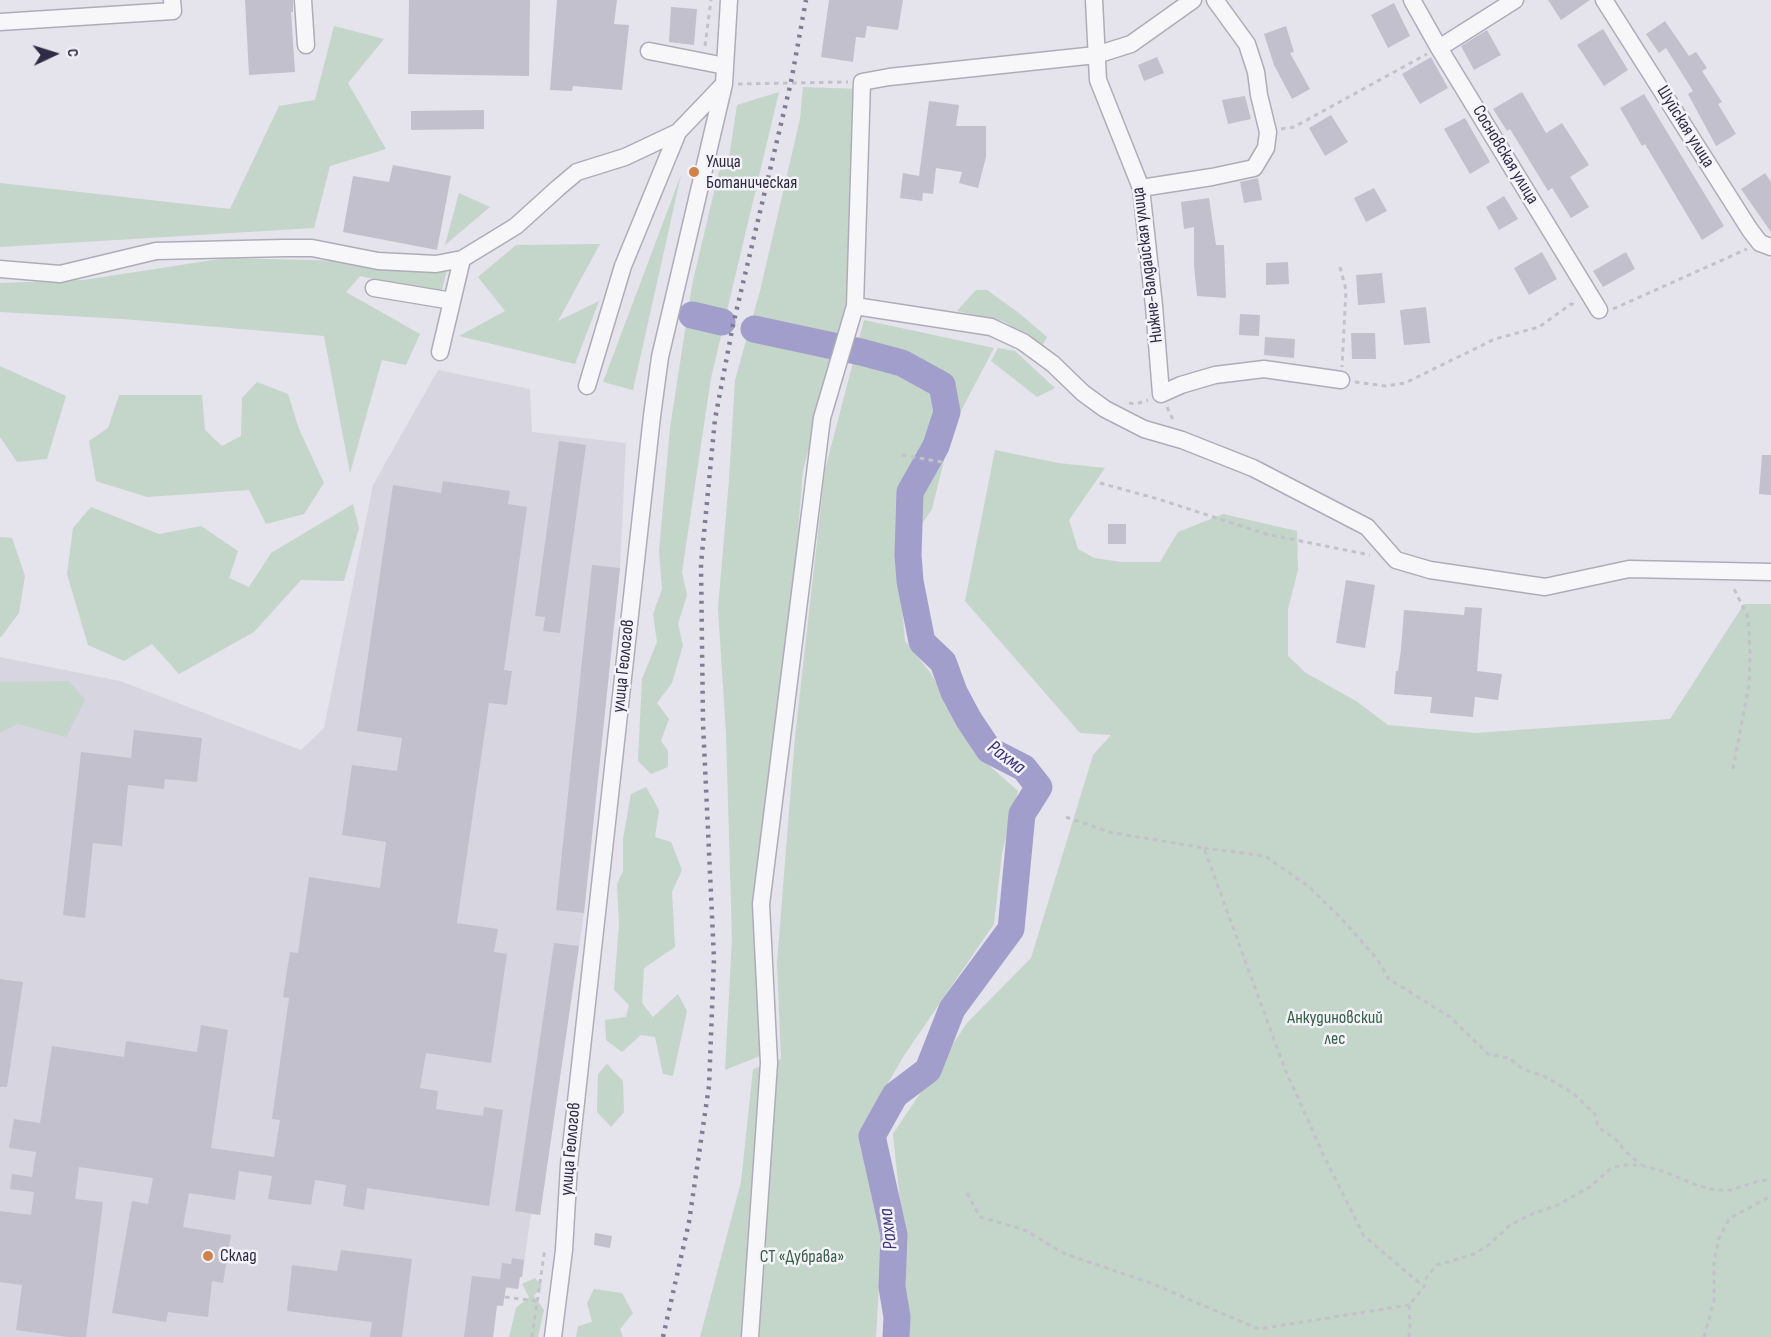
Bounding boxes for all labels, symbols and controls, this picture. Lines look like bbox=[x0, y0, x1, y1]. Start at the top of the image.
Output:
north arrow bbox=[24, 24, 84, 84]
text: С bbox=[63, 48, 82, 57]
street label: Шуйская улица bbox=[1651, 82, 1719, 172]
street label: Сосновская улица bbox=[1467, 102, 1543, 208]
place label: Улица Ботаническая bbox=[706, 151, 797, 194]
marker: Улица Ботаническая bbox=[687, 165, 701, 179]
street label: Нижне-Валдайская улица bbox=[1128, 186, 1168, 344]
street label: улица Геологов bbox=[608, 618, 640, 714]
water label: Рахма bbox=[982, 736, 1030, 780]
park label: Анкудиновский лес bbox=[1287, 1007, 1383, 1050]
street label: улица Геологов bbox=[556, 1102, 586, 1196]
water label: Рахма bbox=[875, 1207, 903, 1251]
place label: Склад bbox=[220, 1245, 257, 1267]
park label: СТ «Дубрава» bbox=[760, 1246, 844, 1268]
marker: Склад bbox=[201, 1249, 215, 1263]

